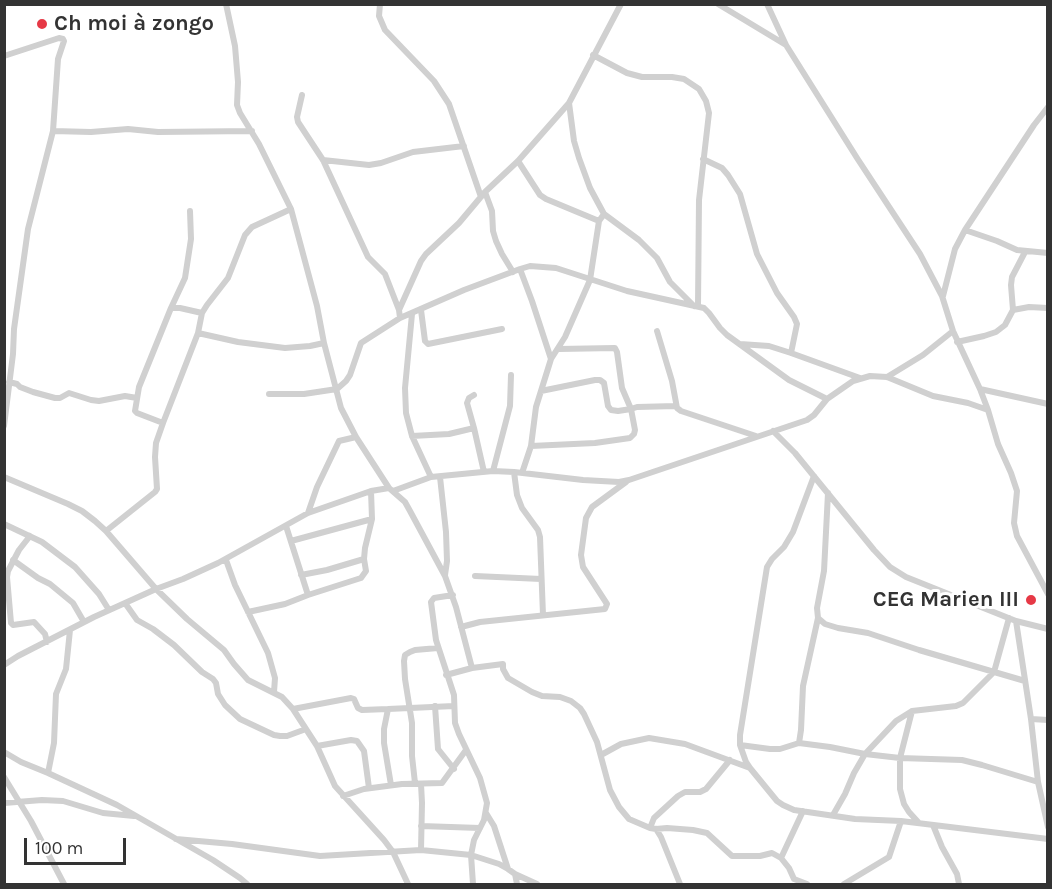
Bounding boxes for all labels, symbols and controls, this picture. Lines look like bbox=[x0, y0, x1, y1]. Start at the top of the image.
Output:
place label: Ch moi à zongo bbox=[54, 11, 214, 37]
marker: Ch moi à zongo bbox=[35, 17, 49, 31]
place label: CEG Marien III bbox=[873, 587, 1019, 613]
marker: CEG Marien III bbox=[1024, 593, 1038, 607]
scale bar bbox=[27, 826, 129, 864]
text: 100 m bbox=[35, 837, 83, 859]

